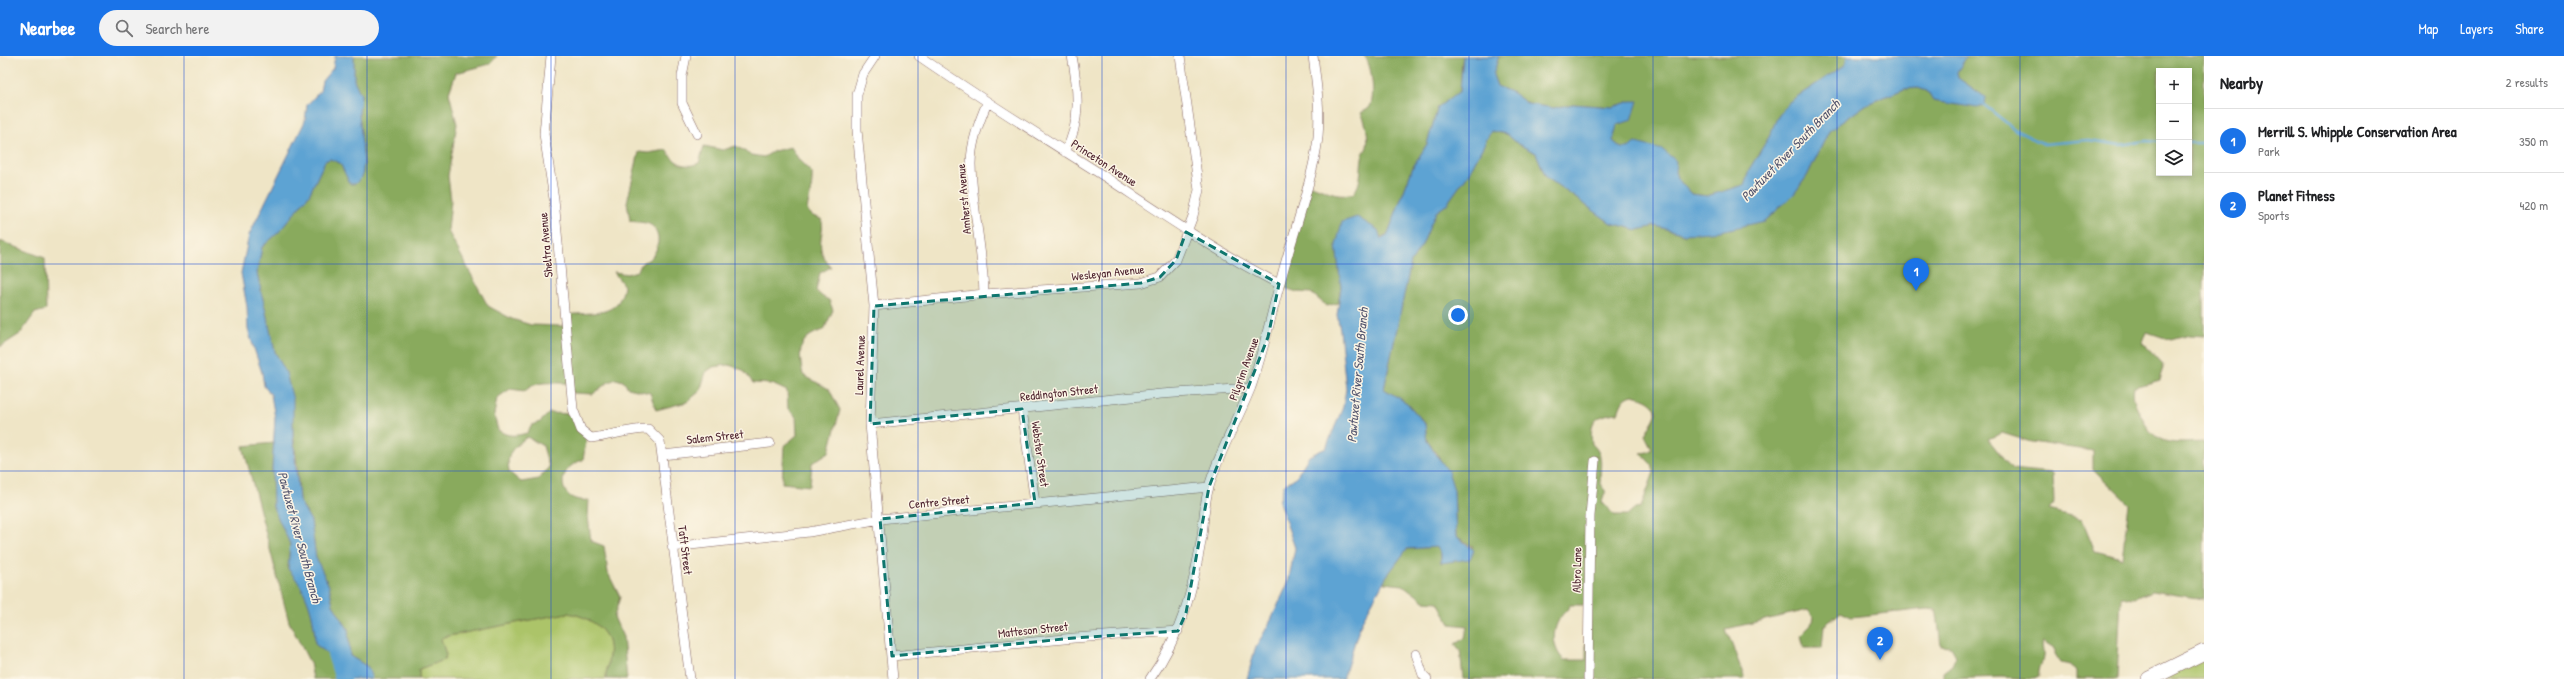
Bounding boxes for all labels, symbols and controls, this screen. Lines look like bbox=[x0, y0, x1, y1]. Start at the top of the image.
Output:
search box bbox=[99, 10, 379, 46]
text: Nearbee bbox=[20, 15, 75, 41]
icon: search bbox=[113, 17, 135, 39]
text: Search here bbox=[145, 18, 210, 39]
text: Map bbox=[2418, 19, 2438, 38]
text: Layers bbox=[2460, 19, 2493, 38]
text: Share bbox=[2515, 19, 2544, 38]
map controls bbox=[2156, 68, 2192, 176]
button: + bbox=[2156, 68, 2192, 104]
text: Nearby bbox=[2220, 71, 2263, 94]
text: 2 results bbox=[2506, 73, 2548, 91]
water label: Pawtuxet River South Branch bbox=[1737, 94, 1844, 205]
button: − bbox=[2156, 104, 2192, 140]
text: Merrill S. Whipple Conservation Area bbox=[2258, 121, 2457, 142]
text: 1 bbox=[2231, 132, 2235, 150]
text: 350 m bbox=[2519, 132, 2548, 150]
street label: Princeton Avenue bbox=[1068, 135, 1141, 190]
button: layers bbox=[2156, 140, 2192, 176]
text: Park bbox=[2258, 142, 2280, 160]
street label: Amherst Avenue bbox=[952, 163, 975, 235]
text: Planet Fitness bbox=[2258, 185, 2335, 206]
text: 2 bbox=[2230, 196, 2236, 214]
text: 420 m bbox=[2519, 196, 2548, 214]
text: Sports bbox=[2258, 206, 2289, 224]
street label: Sheltra Avenue bbox=[534, 212, 557, 278]
pin: 1 bbox=[1903, 258, 1929, 291]
street label: Wesleyan Avenue bbox=[1071, 260, 1145, 285]
water label: Pawtuxet River South Branch bbox=[1342, 305, 1372, 443]
your location bbox=[1448, 305, 1468, 325]
street label: Laurel Avenue bbox=[850, 335, 869, 395]
street label: Pilgrim Avenue bbox=[1224, 335, 1263, 403]
street label: Reddington Street bbox=[1019, 380, 1100, 405]
street label: Webster Street bbox=[1027, 420, 1054, 489]
street label: Salem Street bbox=[686, 425, 745, 448]
water label: Pawtuxet River South Branch bbox=[274, 469, 327, 606]
street label: Centre Street bbox=[908, 490, 971, 513]
street label: Taft Street bbox=[674, 524, 697, 576]
street label: Albro Lane bbox=[1568, 547, 1585, 593]
street label: Matteson Street bbox=[997, 617, 1070, 642]
pin: 2 bbox=[1867, 627, 1893, 660]

